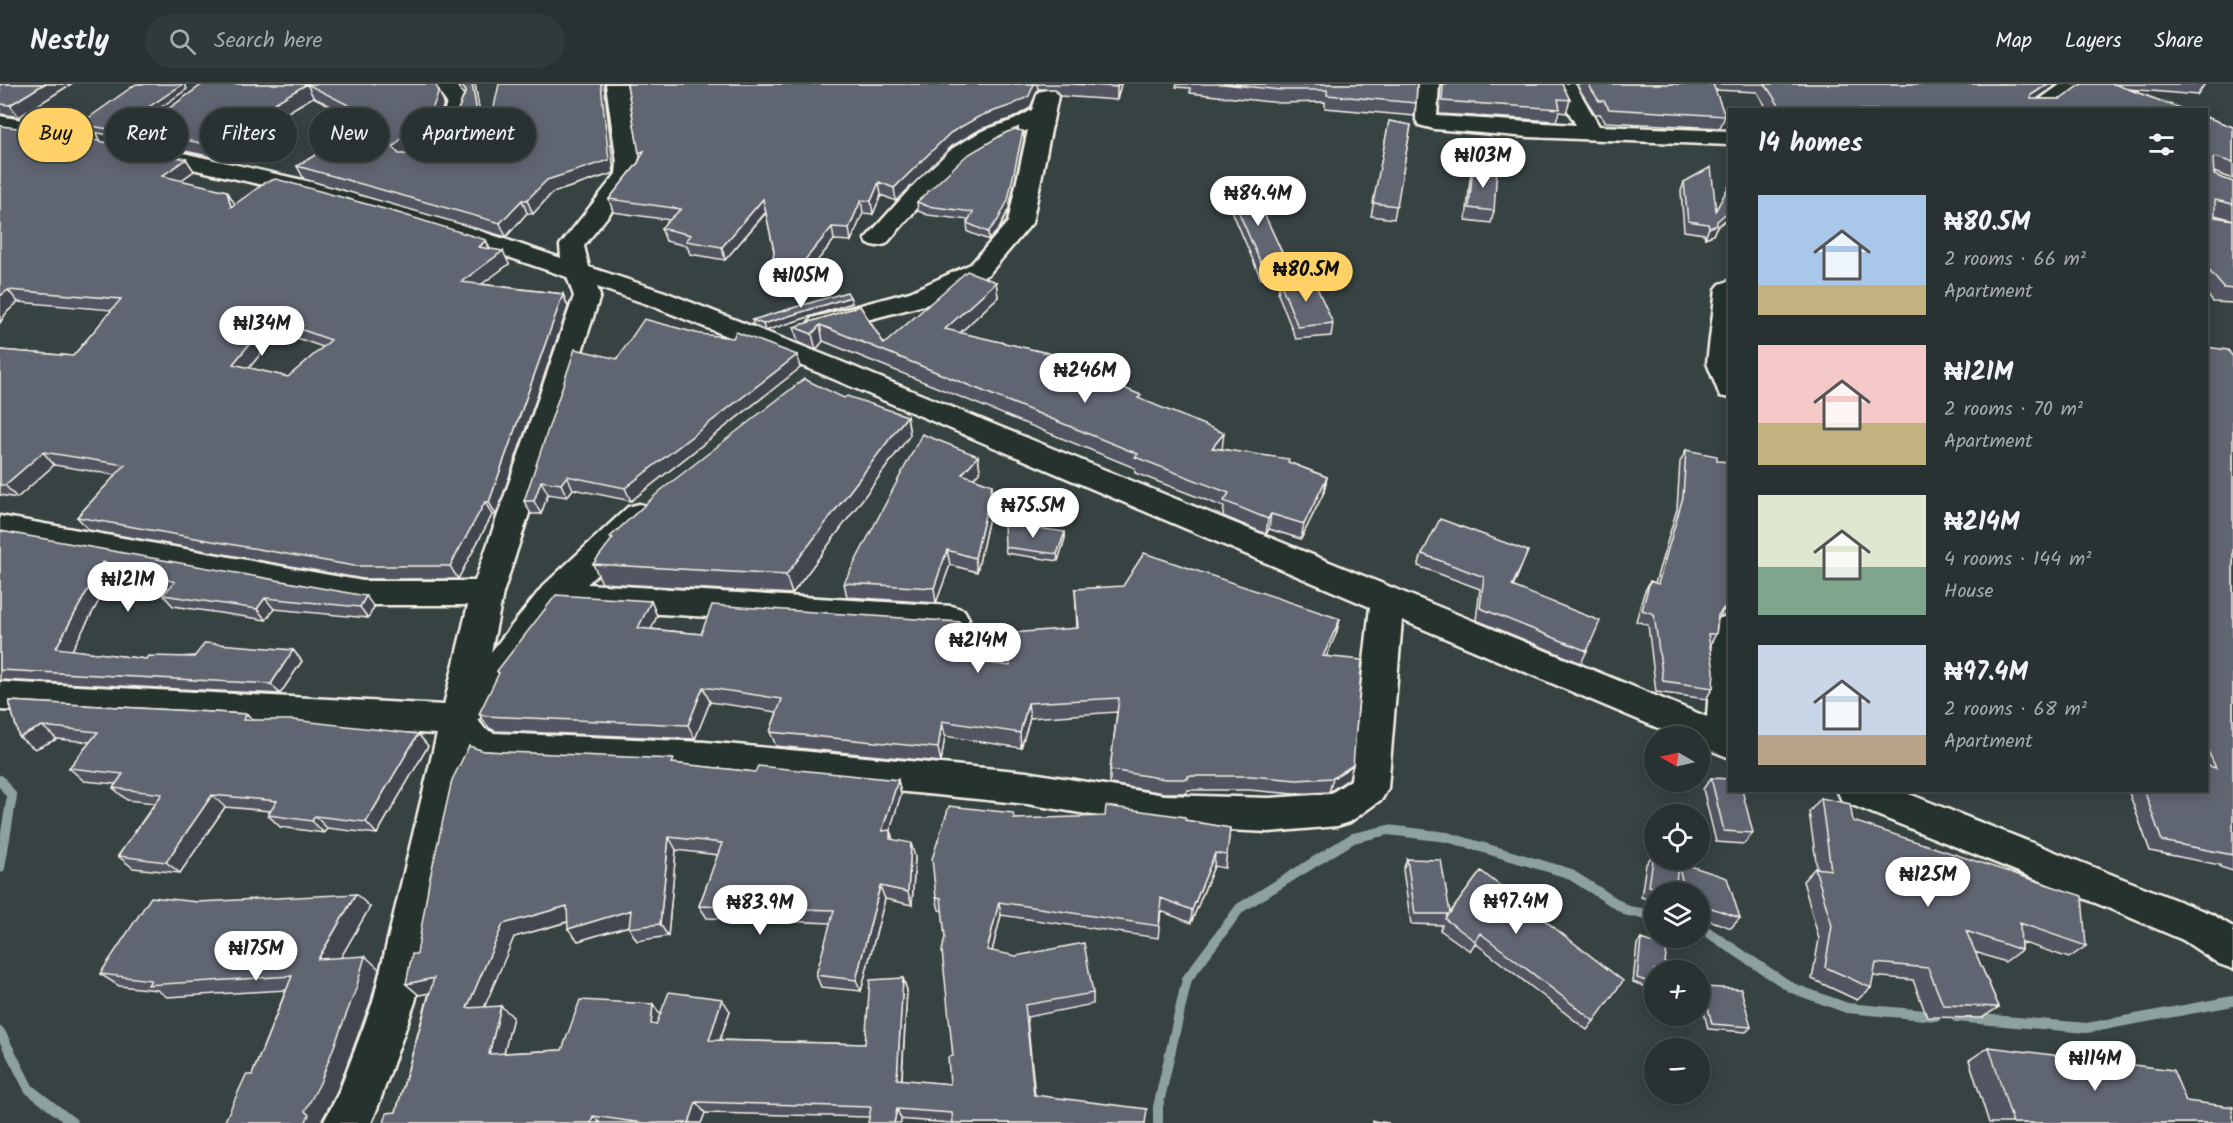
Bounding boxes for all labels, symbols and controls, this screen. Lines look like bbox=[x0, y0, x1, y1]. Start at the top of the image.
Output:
search box bbox=[145, 14, 565, 68]
text: Nestly bbox=[30, 19, 109, 64]
text: Search here bbox=[214, 24, 323, 59]
icon: search bbox=[166, 25, 199, 58]
text: Map bbox=[1995, 25, 2032, 58]
text: Layers bbox=[2065, 25, 2121, 58]
text: Share bbox=[2154, 25, 2203, 58]
chip: Buy bbox=[18, 108, 93, 162]
chip: Rent bbox=[105, 108, 188, 162]
chip: Filters bbox=[200, 108, 297, 162]
chip: New bbox=[309, 108, 389, 162]
chip: Apartment bbox=[401, 108, 536, 162]
text: 14 homes bbox=[1758, 123, 1863, 165]
icon: filters bbox=[2145, 128, 2178, 161]
pin: ₦103M bbox=[1441, 138, 1525, 189]
text: ₦103M bbox=[1455, 141, 1511, 173]
pin: ₦84.4M bbox=[1209, 176, 1307, 227]
text: ₦84.4M bbox=[1224, 179, 1292, 211]
text: ₦80.5M bbox=[1944, 202, 2030, 244]
icon: home bbox=[1806, 219, 1878, 291]
text: 2 rooms · 66 m² bbox=[1944, 244, 2086, 276]
pin: ₦80.5M bbox=[1257, 252, 1355, 303]
text: ₦80.5M bbox=[1273, 255, 1339, 287]
pin: ₦105M bbox=[759, 258, 843, 309]
text: ₦105M bbox=[773, 261, 829, 293]
text: Apartment bbox=[1944, 276, 2033, 308]
pin: ₦134M bbox=[220, 306, 304, 357]
text: ₦134M bbox=[233, 309, 291, 341]
text: ₦121M bbox=[1944, 352, 2013, 394]
pin: ₦246M bbox=[1043, 353, 1127, 404]
text: ₦246M bbox=[1054, 356, 1116, 388]
icon: home bbox=[1806, 369, 1878, 441]
text: 2 rooms · 70 m² bbox=[1944, 394, 2083, 426]
text: Apartment bbox=[1944, 426, 2033, 458]
pin: ₦75.5M bbox=[984, 488, 1082, 539]
text: ₦75.5M bbox=[1001, 491, 1065, 523]
text: ₦214M bbox=[1944, 502, 2020, 544]
icon: home bbox=[1806, 519, 1878, 591]
text: 4 rooms · 144 m² bbox=[1944, 544, 2091, 576]
pin: ₦121M bbox=[86, 562, 170, 613]
text: ₦121M bbox=[101, 565, 155, 597]
text: House bbox=[1944, 576, 1994, 608]
pin: ₦214M bbox=[936, 623, 1020, 674]
text: ₦214M bbox=[949, 626, 1007, 658]
text: ₦97.4M bbox=[1944, 652, 2028, 694]
icon: home bbox=[1806, 669, 1878, 741]
text: 2 rooms · 68 m² bbox=[1944, 694, 2087, 726]
north arrow bbox=[1644, 726, 1710, 792]
map controls bbox=[1644, 726, 1710, 1104]
text: Apartment bbox=[1944, 726, 2033, 758]
button: locate bbox=[1644, 804, 1710, 870]
pin: ₦125M bbox=[1886, 857, 1970, 908]
text: ₦125M bbox=[1899, 860, 1957, 892]
button: layers bbox=[1644, 882, 1710, 948]
pin: ₦97.4M bbox=[1467, 884, 1565, 935]
pin: ₦83.9M bbox=[711, 885, 809, 936]
text: ₦97.4M bbox=[1484, 887, 1548, 919]
text: ₦83.9M bbox=[726, 888, 794, 920]
pin: ₦175M bbox=[214, 931, 298, 982]
text: ₦175M bbox=[228, 934, 284, 966]
button: + bbox=[1644, 960, 1710, 1026]
button: − bbox=[1644, 1038, 1710, 1104]
pin: ₦114M bbox=[2053, 1041, 2137, 1092]
text: ₦114M bbox=[2069, 1044, 2121, 1076]

